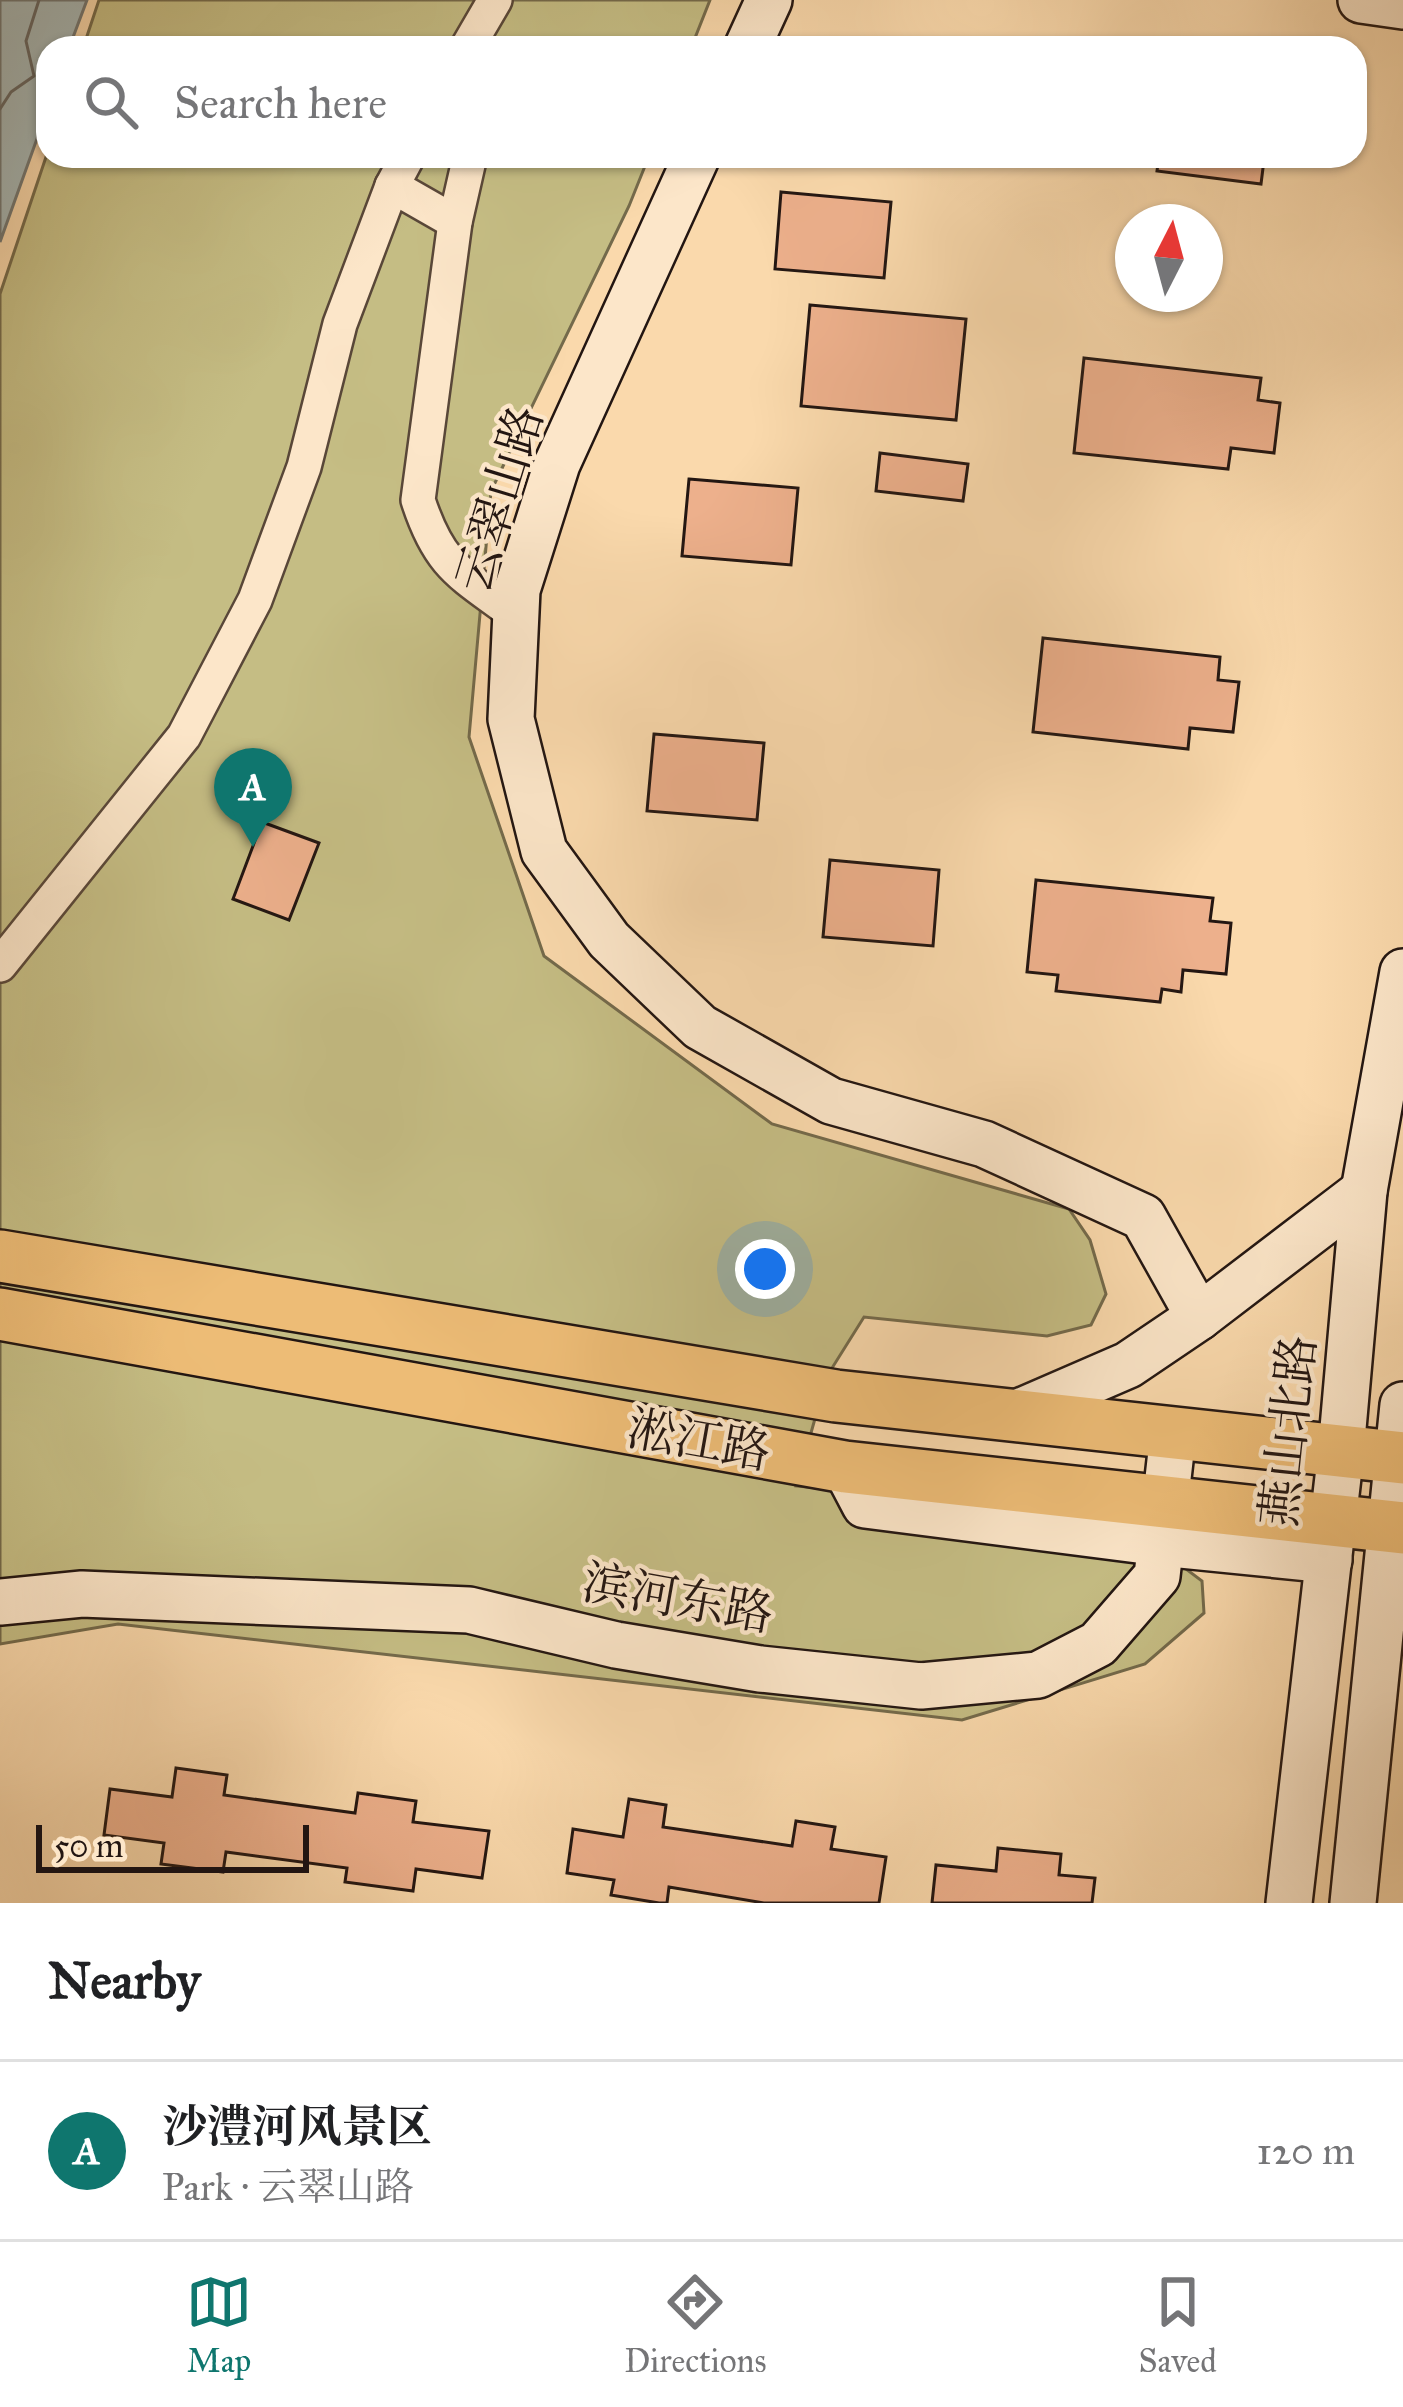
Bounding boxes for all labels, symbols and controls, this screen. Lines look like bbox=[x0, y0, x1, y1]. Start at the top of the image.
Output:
search box bbox=[36, 36, 1367, 168]
icon: search bbox=[78, 69, 144, 135]
text: Search here bbox=[174, 75, 387, 130]
north arrow bbox=[1115, 204, 1223, 312]
street label: 云翠山路 bbox=[443, 399, 555, 599]
pin: A bbox=[214, 748, 292, 847]
your location bbox=[735, 1239, 795, 1299]
street label: 燕山北路 bbox=[1249, 1332, 1327, 1530]
street label: 淞江路 bbox=[623, 1398, 775, 1482]
street label: 滨河东路 bbox=[578, 1552, 778, 1644]
scale bar bbox=[36, 1819, 309, 1872]
text: 50 m bbox=[54, 1826, 123, 1866]
text: Nearby bbox=[48, 1950, 200, 2012]
text: 沙澧河风景区 bbox=[162, 2099, 432, 2154]
text: A bbox=[74, 2127, 100, 2175]
text: 120 m bbox=[1256, 2127, 1355, 2175]
text: Park · 云翠山路 bbox=[162, 2163, 414, 2211]
tab: Map bbox=[186, 2269, 252, 2381]
tab: Directions bbox=[624, 2269, 766, 2381]
tab: Saved bbox=[1139, 2269, 1217, 2381]

